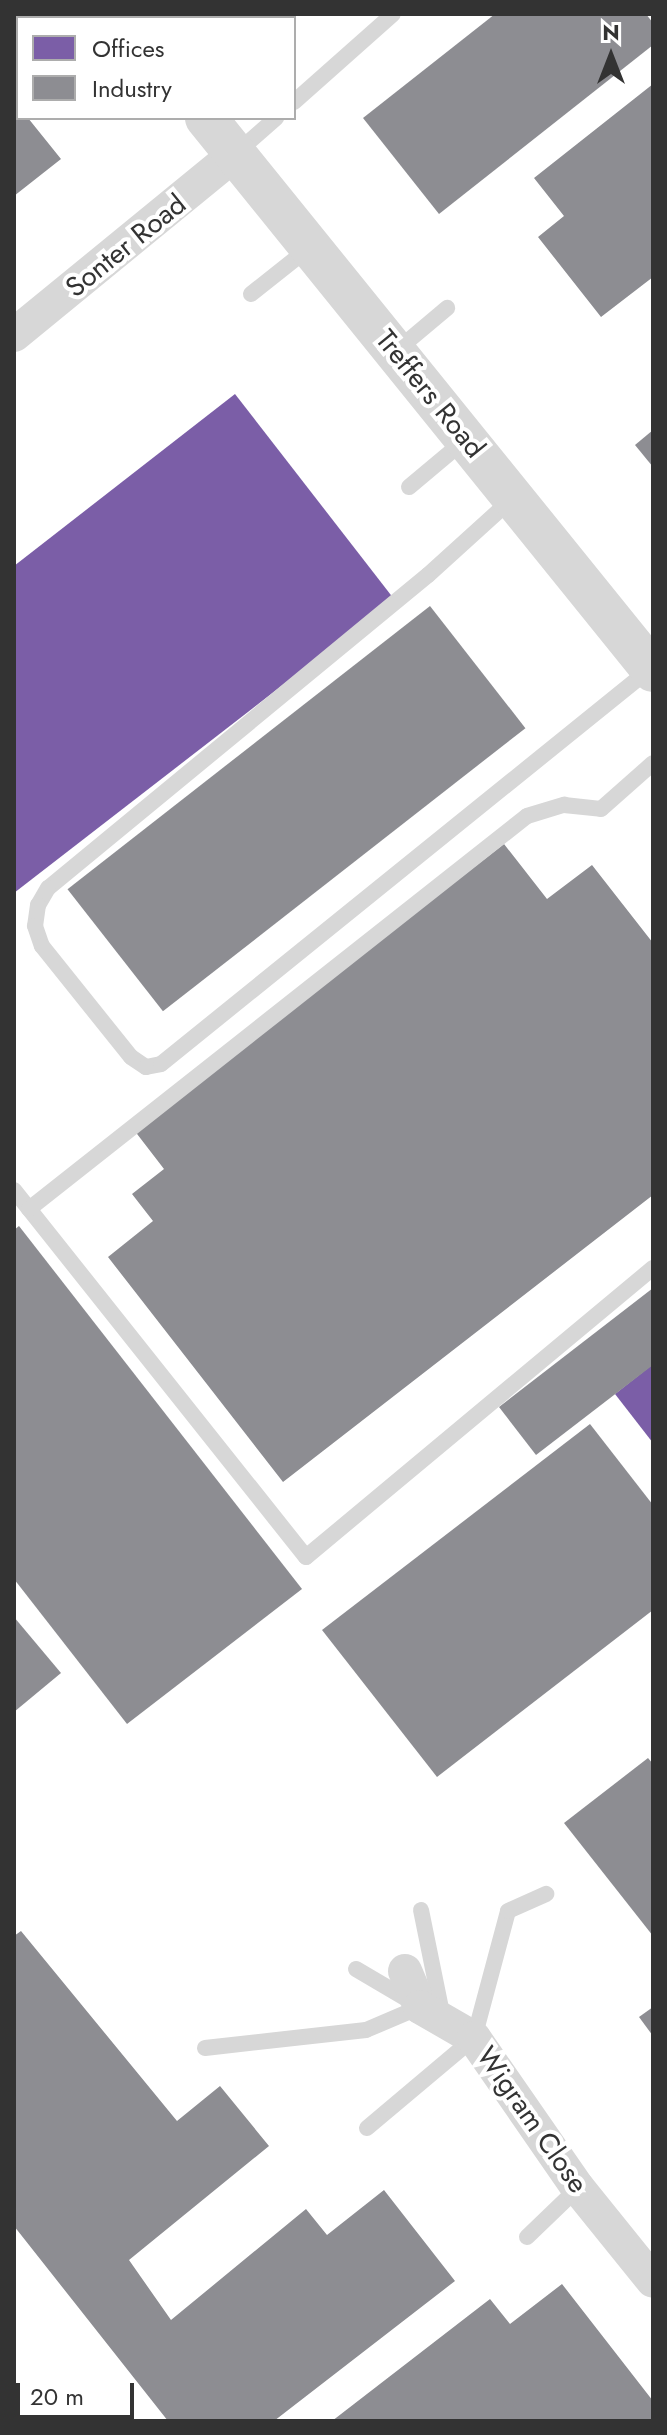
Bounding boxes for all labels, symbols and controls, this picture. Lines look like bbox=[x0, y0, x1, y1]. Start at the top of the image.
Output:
legend bbox=[16, 16, 296, 120]
north arrow bbox=[571, 16, 651, 96]
text: N bbox=[602, 16, 620, 48]
text: Offices bbox=[92, 31, 164, 66]
text: Industry bbox=[92, 71, 172, 106]
street label: Sonter Road bbox=[59, 187, 193, 305]
street label: Treffers Road bbox=[368, 323, 492, 465]
street label: Wigram Close bbox=[469, 2040, 595, 2200]
scale bar bbox=[20, 2367, 138, 2417]
text: 20 m bbox=[30, 2379, 84, 2414]

